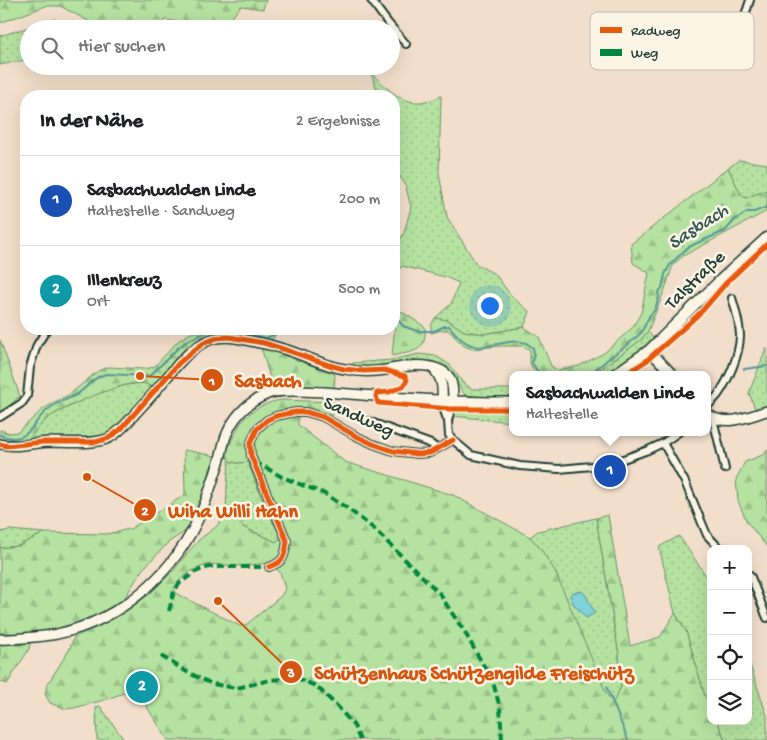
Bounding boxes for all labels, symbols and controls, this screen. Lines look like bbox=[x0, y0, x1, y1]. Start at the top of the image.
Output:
legend bbox=[590, 12, 754, 70]
search box bbox=[20, 20, 400, 75]
text: Radweg bbox=[631, 24, 680, 41]
icon: search bbox=[38, 34, 66, 62]
text: Hier suchen bbox=[78, 36, 165, 59]
text: Weg bbox=[631, 46, 658, 63]
text: In der Nähe bbox=[40, 110, 143, 135]
text: 2 Ergebnisse bbox=[296, 113, 380, 132]
text: Sasbachwalden Linde bbox=[87, 180, 256, 203]
text: 1 bbox=[53, 191, 59, 210]
text: 200 m bbox=[339, 191, 380, 210]
water label: Sasbach bbox=[665, 200, 734, 256]
text: Haltestelle · Sandweg bbox=[87, 203, 235, 222]
street label: Talstraße bbox=[660, 246, 731, 316]
text: Illenkreuz bbox=[87, 270, 161, 293]
text: 2 bbox=[52, 281, 60, 300]
text: 500 m bbox=[338, 281, 380, 300]
text: Ort bbox=[87, 293, 109, 312]
your location bbox=[477, 293, 503, 319]
callout: Sasbach bbox=[199, 362, 311, 397]
popup bbox=[509, 371, 711, 436]
text: Sasbach bbox=[235, 372, 302, 395]
text: 1 bbox=[208, 373, 215, 391]
text: Sasbachwalden Linde bbox=[526, 383, 694, 406]
street label: Sandweg bbox=[319, 392, 397, 444]
text: Haltestelle bbox=[526, 406, 598, 425]
pin: 1 bbox=[594, 452, 626, 490]
callout: Wiha Willi Hahn bbox=[133, 493, 308, 528]
text: Wiha Willi Hahn bbox=[167, 502, 298, 525]
text: 2 bbox=[141, 503, 149, 521]
map controls bbox=[707, 545, 752, 725]
button: + bbox=[707, 545, 752, 590]
button: − bbox=[707, 590, 752, 635]
button: locate bbox=[707, 635, 752, 680]
callout: Schützenhaus Schützengilde Freischütz bbox=[279, 654, 643, 689]
text: Schützenhaus Schützengilde Freischütz bbox=[314, 664, 635, 687]
text: 3 bbox=[286, 665, 295, 683]
pin: 2 bbox=[126, 668, 158, 706]
button: layers bbox=[707, 680, 752, 725]

